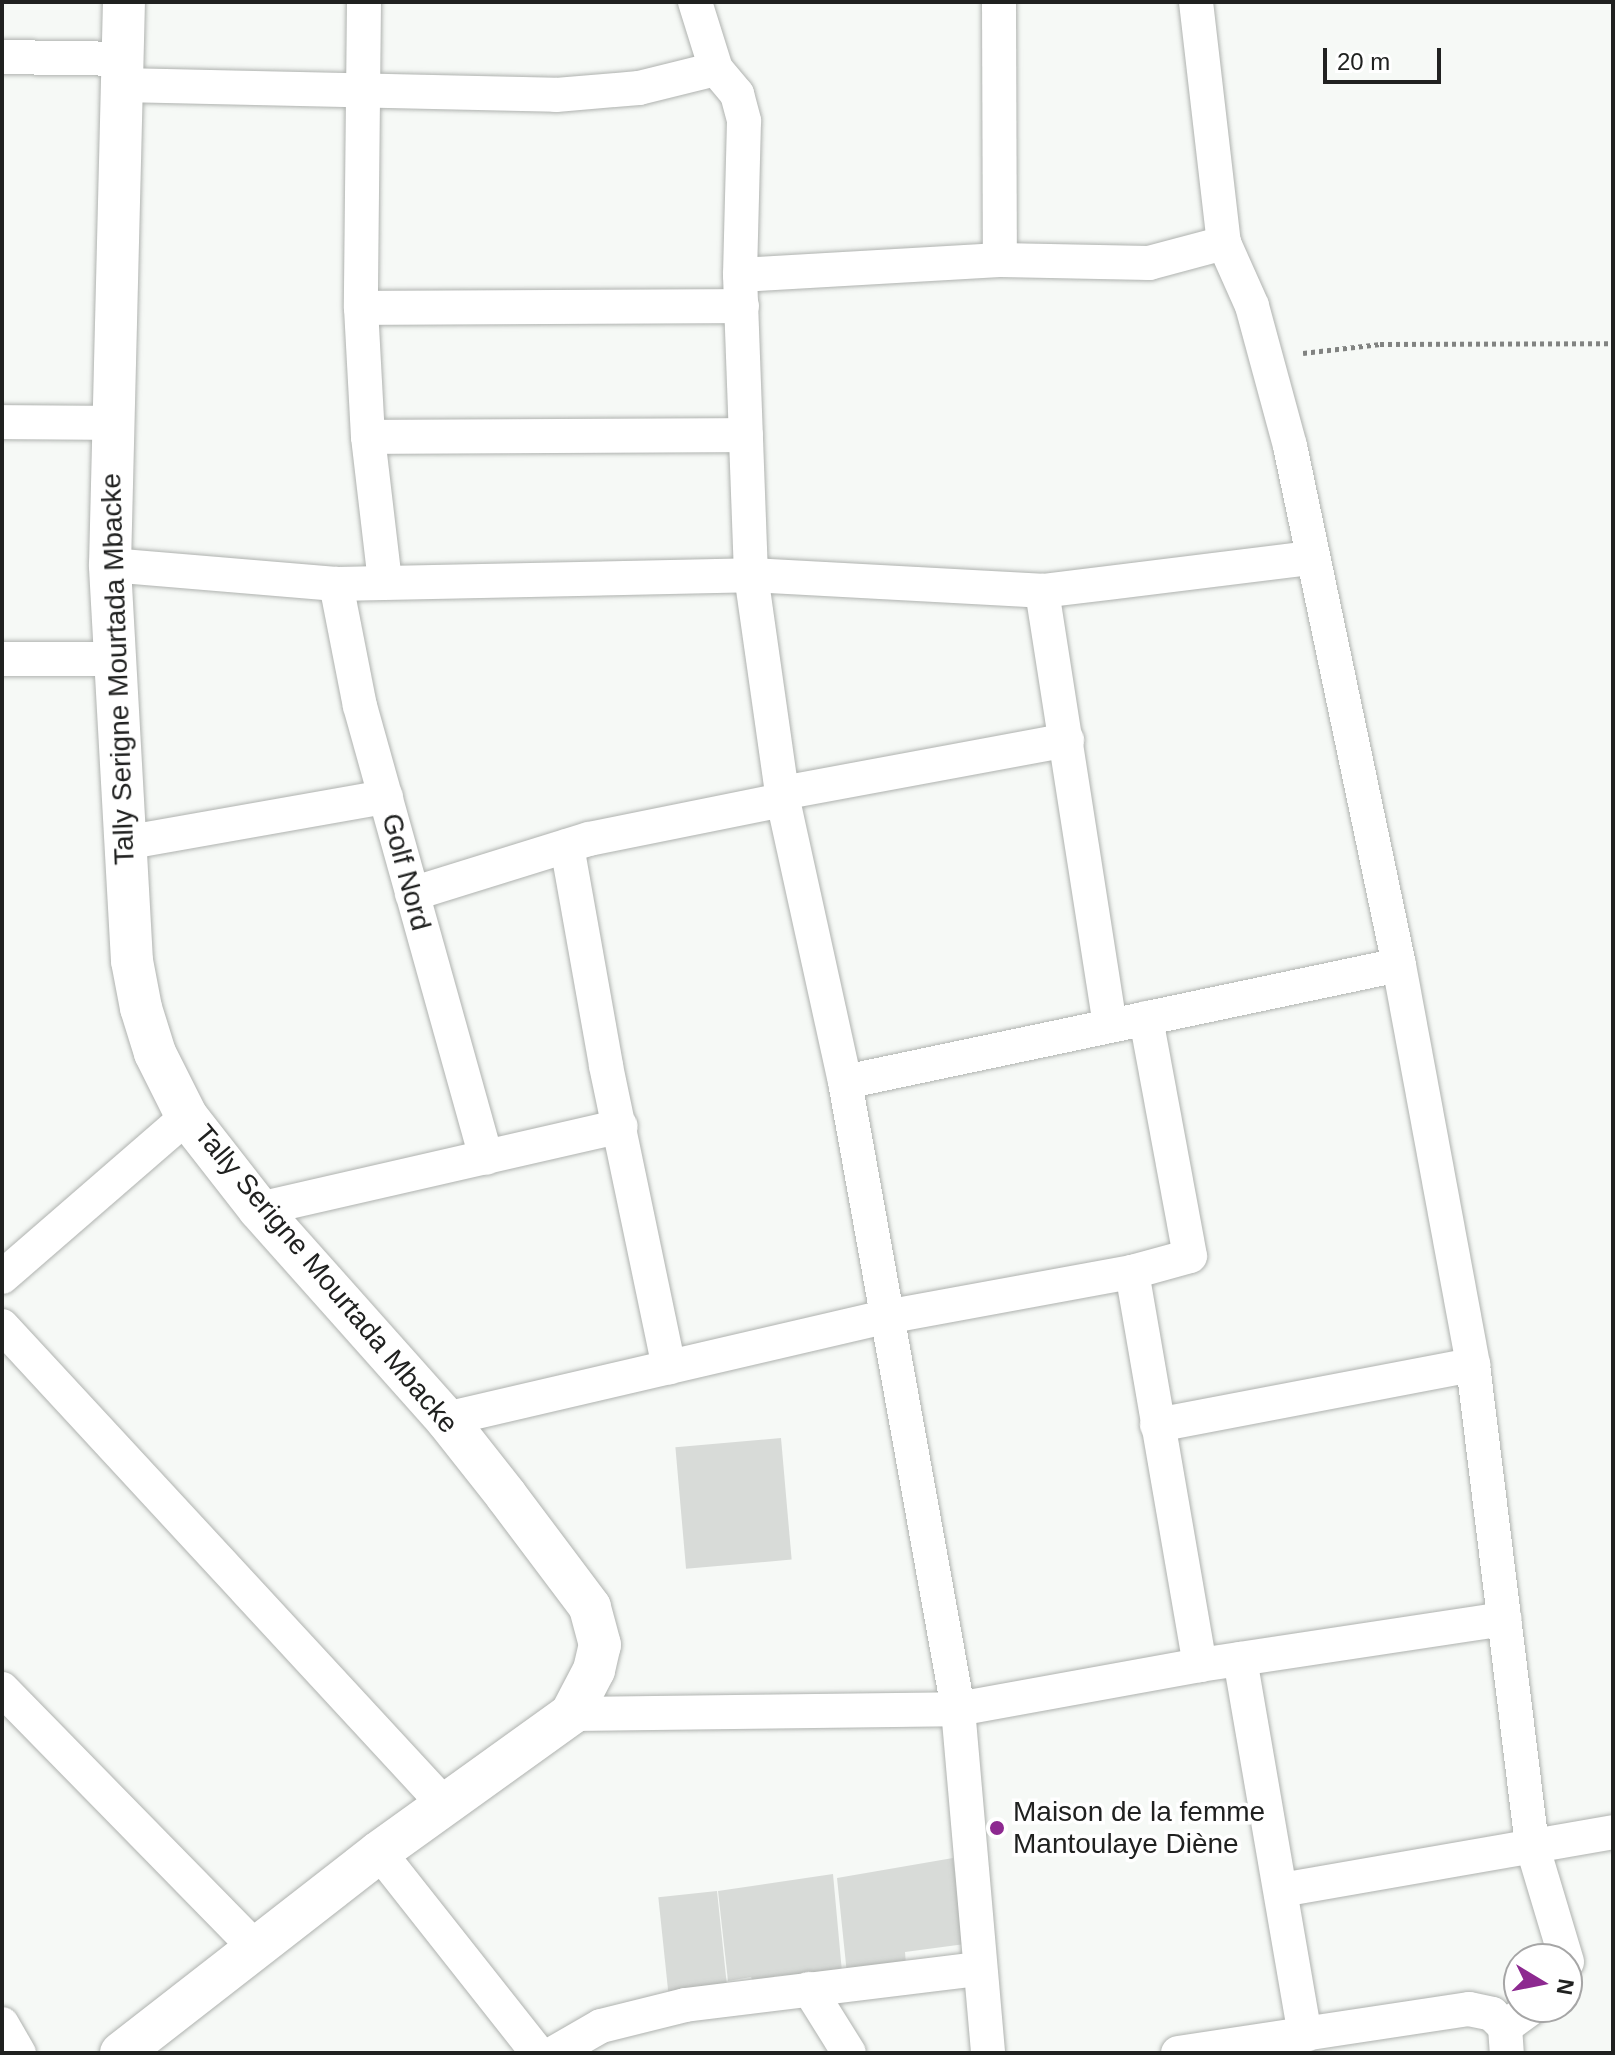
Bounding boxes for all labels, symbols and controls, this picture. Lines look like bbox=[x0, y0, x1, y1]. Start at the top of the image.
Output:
scale bar bbox=[1327, 32, 1445, 82]
text: 20 m bbox=[1337, 48, 1390, 75]
street label: Tally Serigne Mourtada Mbacke bbox=[94, 472, 142, 866]
street label: Golf Nord bbox=[374, 810, 438, 934]
street label: Tally Serigne Mourtada Mbacke bbox=[187, 1118, 465, 1440]
place label: Maison de la femme Mantoulaye Diène bbox=[1013, 1795, 1265, 1861]
marker: Maison de la femme Mantoulaye Diène bbox=[988, 1819, 1006, 1837]
north arrow bbox=[1503, 1943, 1583, 2023]
text: N bbox=[1551, 1977, 1579, 1997]

